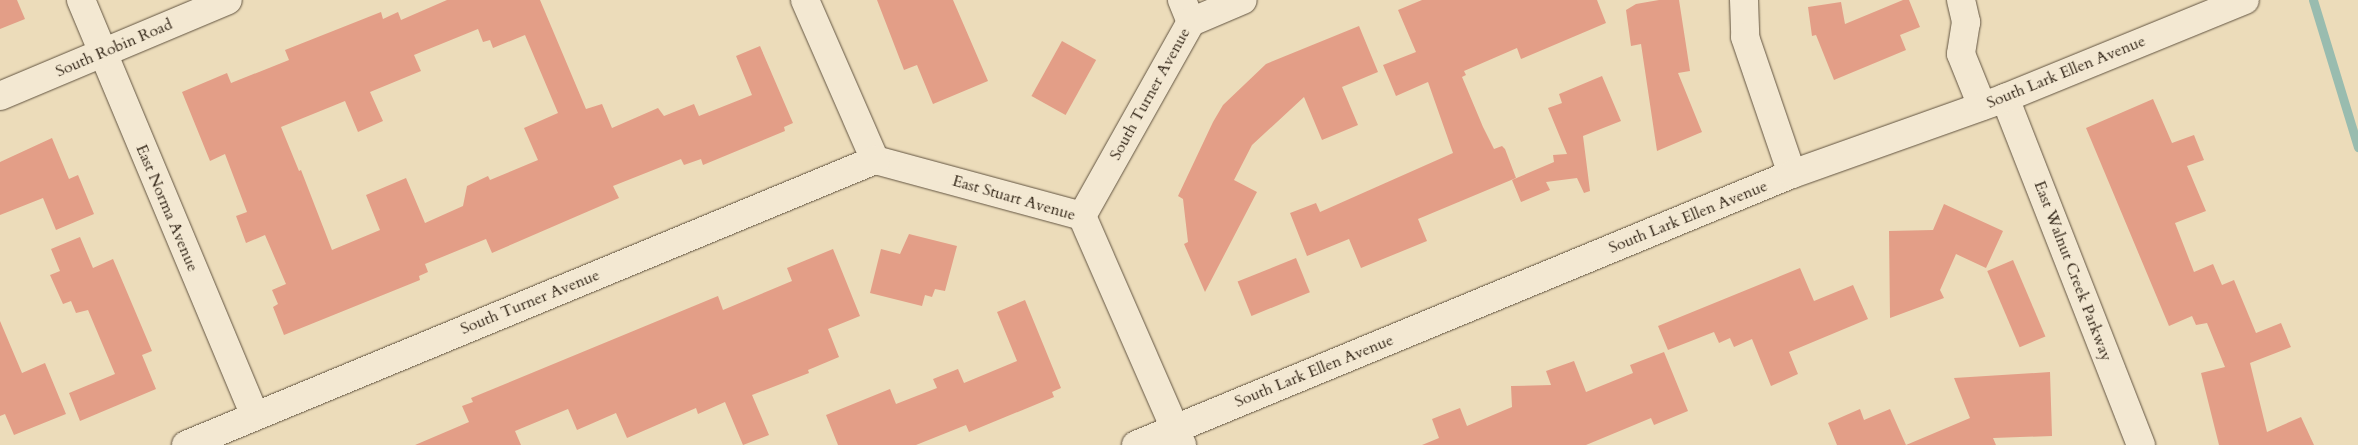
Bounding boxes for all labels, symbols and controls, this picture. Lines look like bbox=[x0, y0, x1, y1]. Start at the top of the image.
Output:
street label: South Robin Road bbox=[53, 15, 175, 81]
street label: South Turner Avenue bbox=[1106, 24, 1194, 164]
street label: South Lark Ellen Avenue bbox=[1984, 31, 2148, 113]
street label: East Norma Avenue bbox=[132, 142, 202, 274]
street label: East Stuart Avenue bbox=[950, 171, 1078, 225]
street label: South Lark Ellen Avenue bbox=[1606, 176, 1770, 258]
street label: East Walnut Creek Parkway bbox=[2030, 178, 2116, 364]
street label: South Turner Avenue bbox=[458, 265, 602, 339]
street label: South Lark Ellen Avenue bbox=[1232, 330, 1396, 412]

